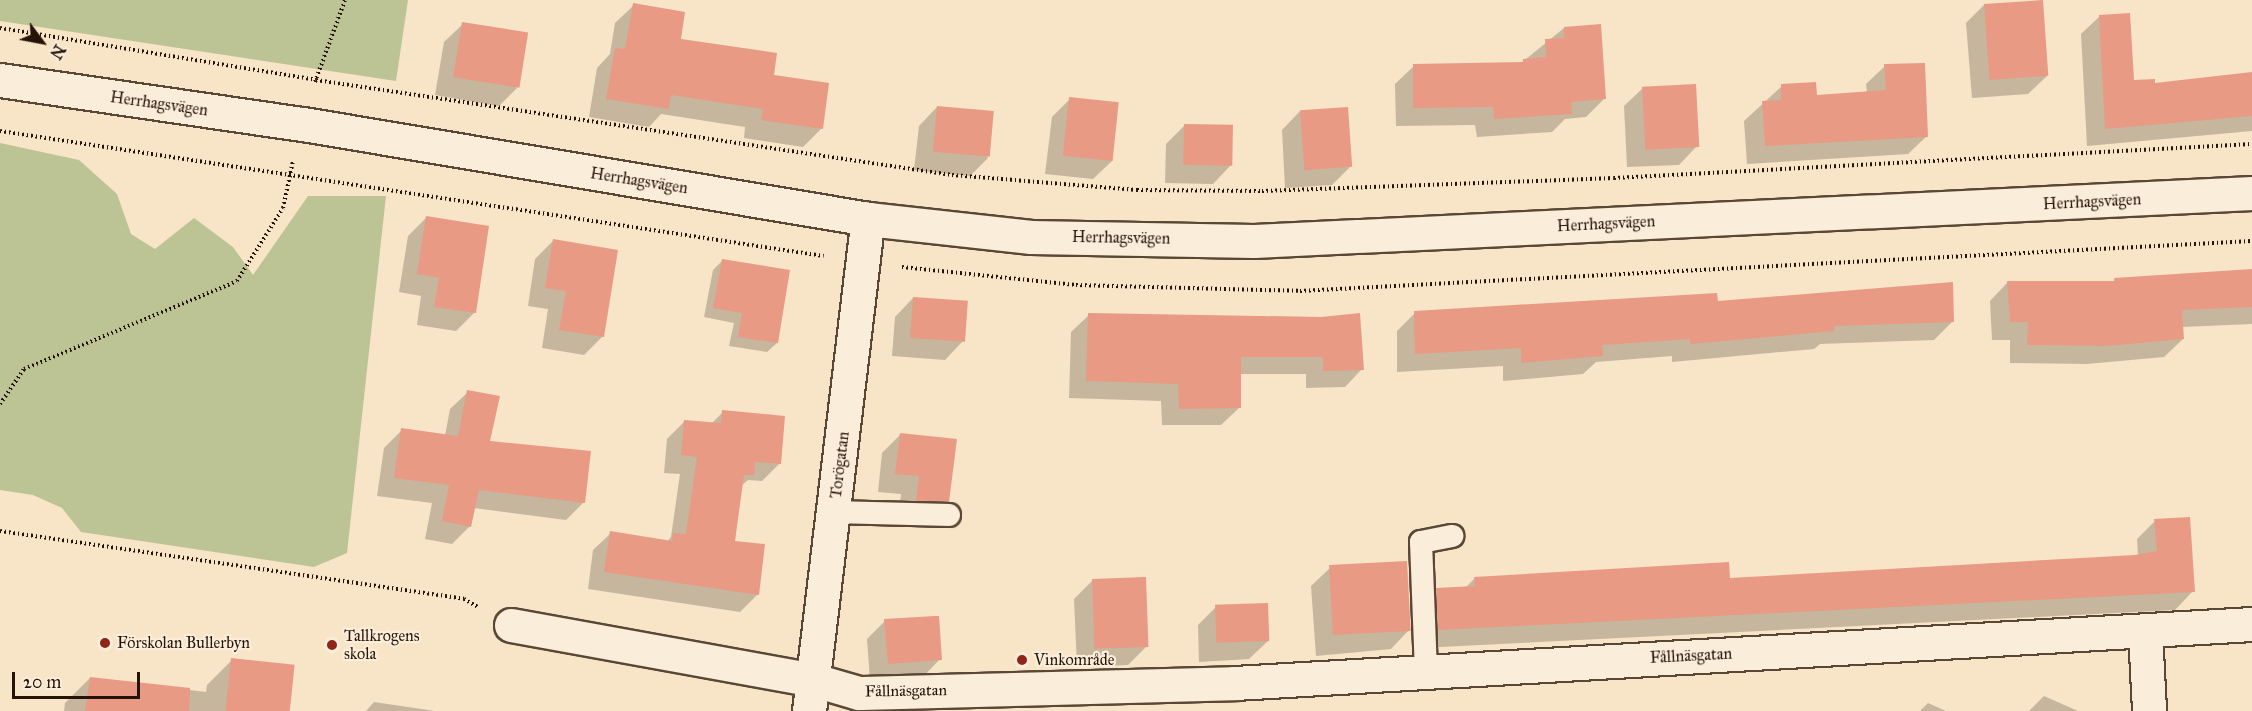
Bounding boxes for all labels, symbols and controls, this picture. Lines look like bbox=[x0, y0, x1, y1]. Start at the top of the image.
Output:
north arrow bbox=[12, 12, 72, 72]
text: N bbox=[46, 41, 69, 63]
street label: Herrhagsvägen bbox=[109, 88, 209, 120]
street label: Herrhagsvägen bbox=[589, 164, 689, 198]
street label: Herrhagsvägen bbox=[2042, 190, 2142, 214]
street label: Herrhagsvägen bbox=[1556, 212, 1656, 236]
street label: Herrhagsvägen bbox=[1072, 228, 1170, 248]
street label: Torögatan bbox=[826, 431, 854, 499]
place label: Tallkrogens skola bbox=[344, 626, 420, 664]
place label: Förskolan Bullerbyn bbox=[117, 633, 250, 653]
marker: Förskolan Bullerbyn bbox=[98, 636, 112, 650]
marker: Tallkrogens skola bbox=[325, 638, 339, 652]
street label: Fållnäsgatan bbox=[1650, 644, 1732, 668]
place label: Vinkområde bbox=[1034, 650, 1114, 670]
marker: Vinkområde bbox=[1015, 653, 1029, 667]
scale bar bbox=[15, 660, 142, 698]
text: 20 m bbox=[23, 671, 61, 693]
street label: Fållnäsgatan bbox=[865, 681, 947, 701]

